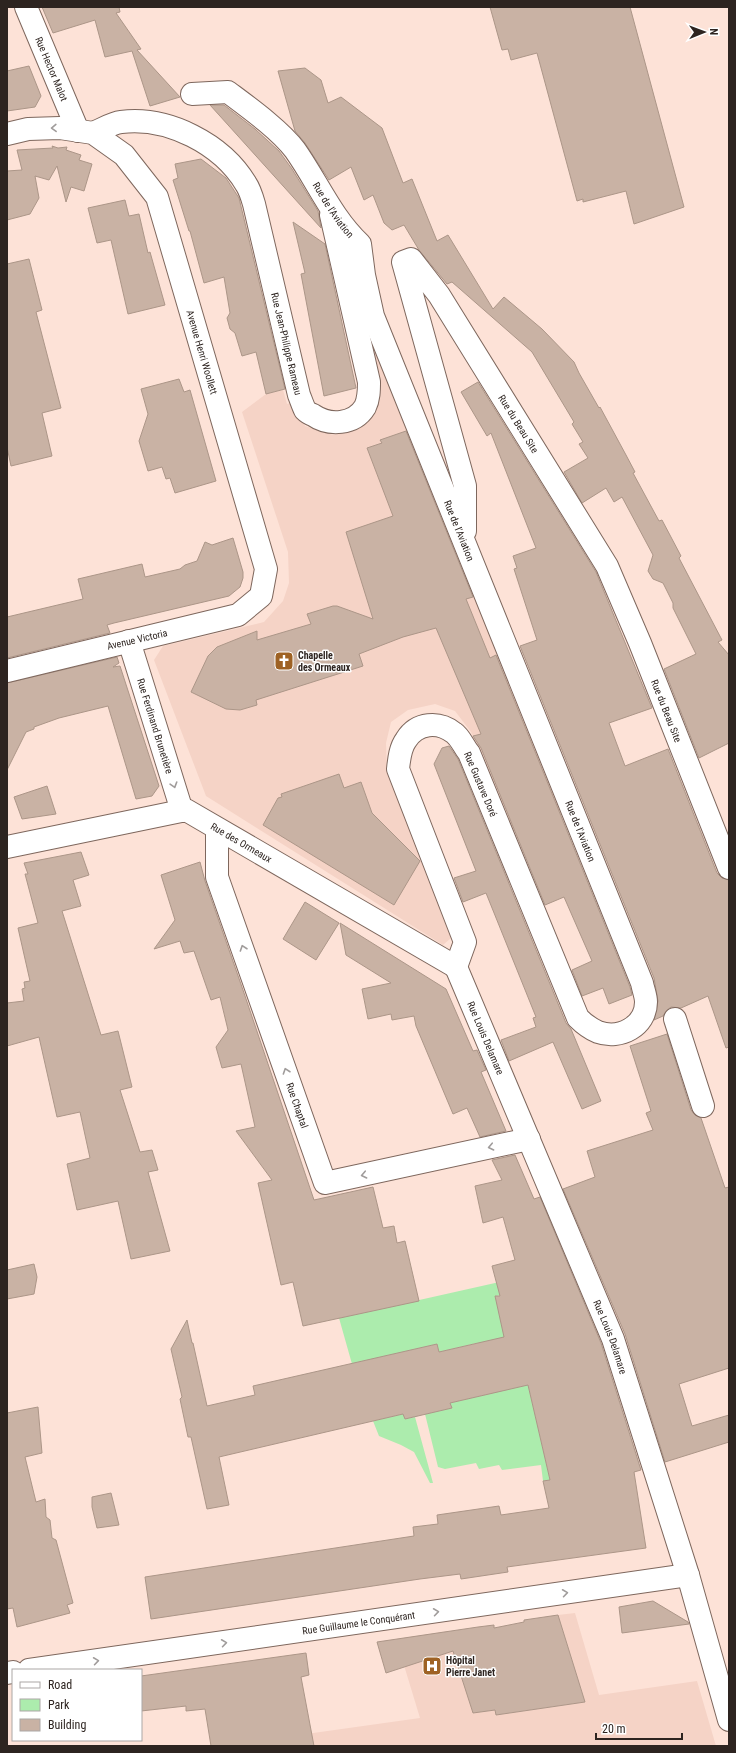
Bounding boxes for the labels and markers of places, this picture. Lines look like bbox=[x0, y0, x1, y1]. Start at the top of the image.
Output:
church icon: Chapelle des Ormeaux bbox=[273, 650, 295, 672]
place label: Chapelle des Ormeaux bbox=[298, 650, 351, 673]
hospital icon: Hôpital Pierre Janet bbox=[421, 1655, 443, 1677]
place label: Hôpital Pierre Janet bbox=[446, 1655, 495, 1678]

